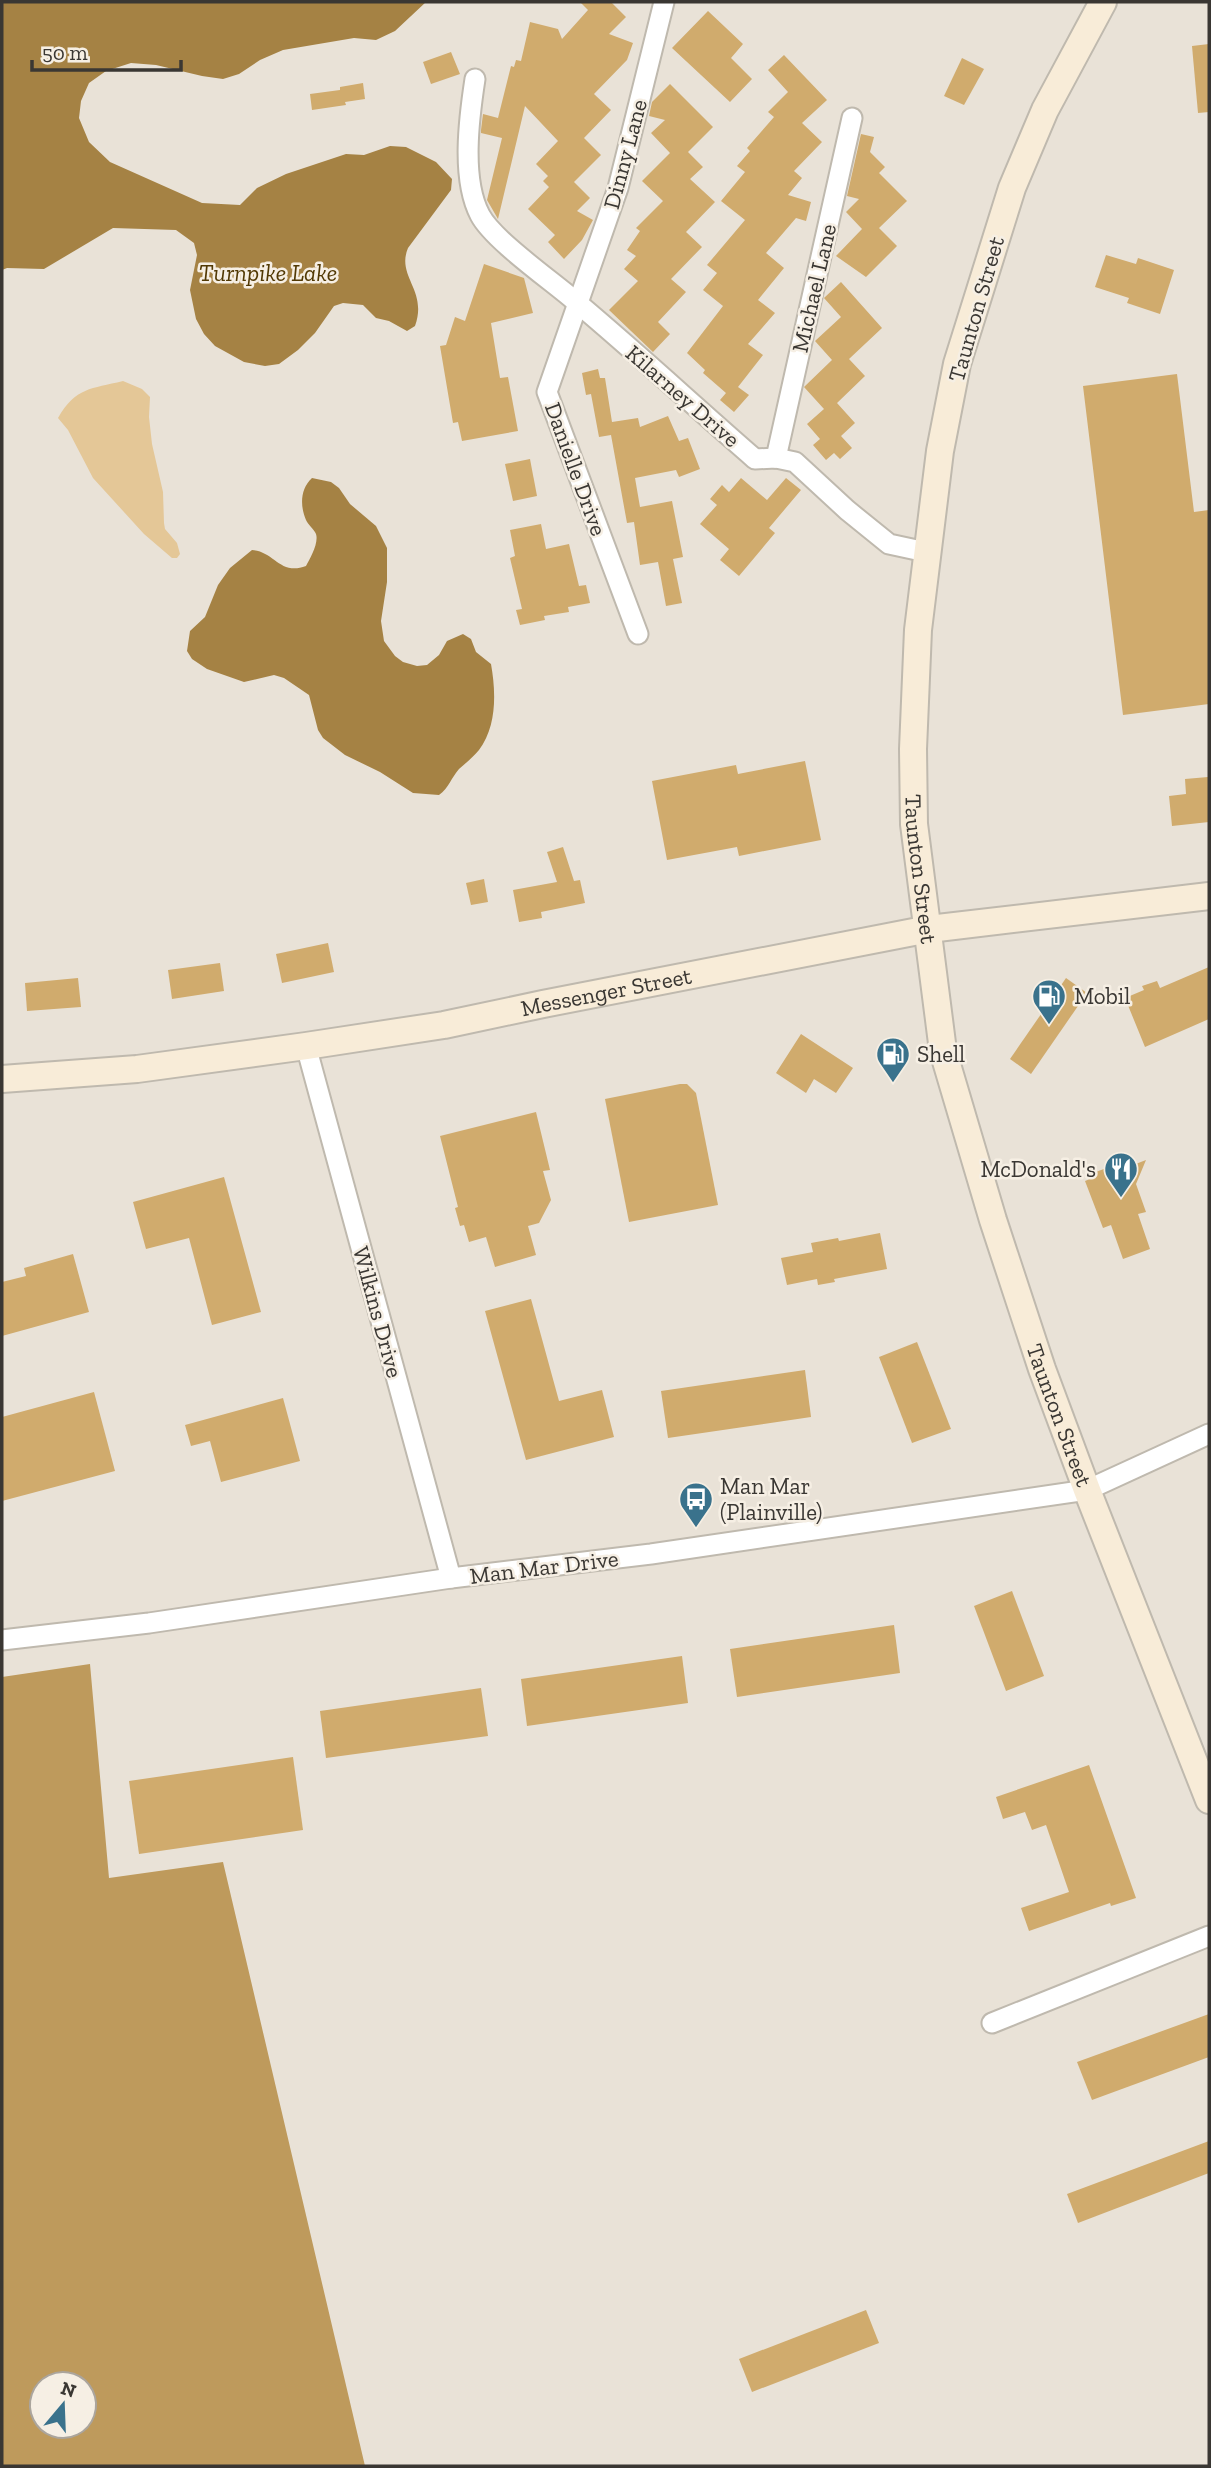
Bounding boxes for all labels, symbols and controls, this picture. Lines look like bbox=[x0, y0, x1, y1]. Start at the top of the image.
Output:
scale bar bbox=[32, 28, 180, 72]
text: 50 m bbox=[42, 40, 88, 65]
street label: Dinny Lane bbox=[597, 96, 653, 212]
street label: Michael Lane bbox=[786, 221, 842, 355]
street label: Taunton Street bbox=[942, 233, 1010, 385]
water label: Turnpike Lake bbox=[199, 258, 337, 287]
street label: Kilarney Drive bbox=[620, 339, 746, 453]
street label: Danielle Drive bbox=[539, 398, 613, 540]
street label: Taunton Street bbox=[899, 794, 943, 946]
street label: Messenger Street bbox=[518, 961, 694, 1022]
fuel station icon: Mobil bbox=[1030, 977, 1068, 1026]
place label: Mobil bbox=[1074, 982, 1130, 1010]
fuel station icon: Shell bbox=[874, 1035, 912, 1084]
place label: Shell bbox=[917, 1040, 965, 1068]
restaurant icon: McDonald's bbox=[1102, 1150, 1140, 1199]
place label: McDonald's bbox=[981, 1155, 1096, 1183]
street label: Wilkins Drive bbox=[347, 1243, 409, 1381]
street label: Taunton Street bbox=[1021, 1340, 1099, 1491]
place label: Man Mar (Plainville) bbox=[720, 1472, 822, 1526]
bus stop icon: Man Mar (Plainville) bbox=[677, 1480, 715, 1529]
street label: Man Mar Drive bbox=[468, 1544, 620, 1590]
north arrow bbox=[28, 2370, 98, 2440]
text: N bbox=[58, 2376, 79, 2403]

